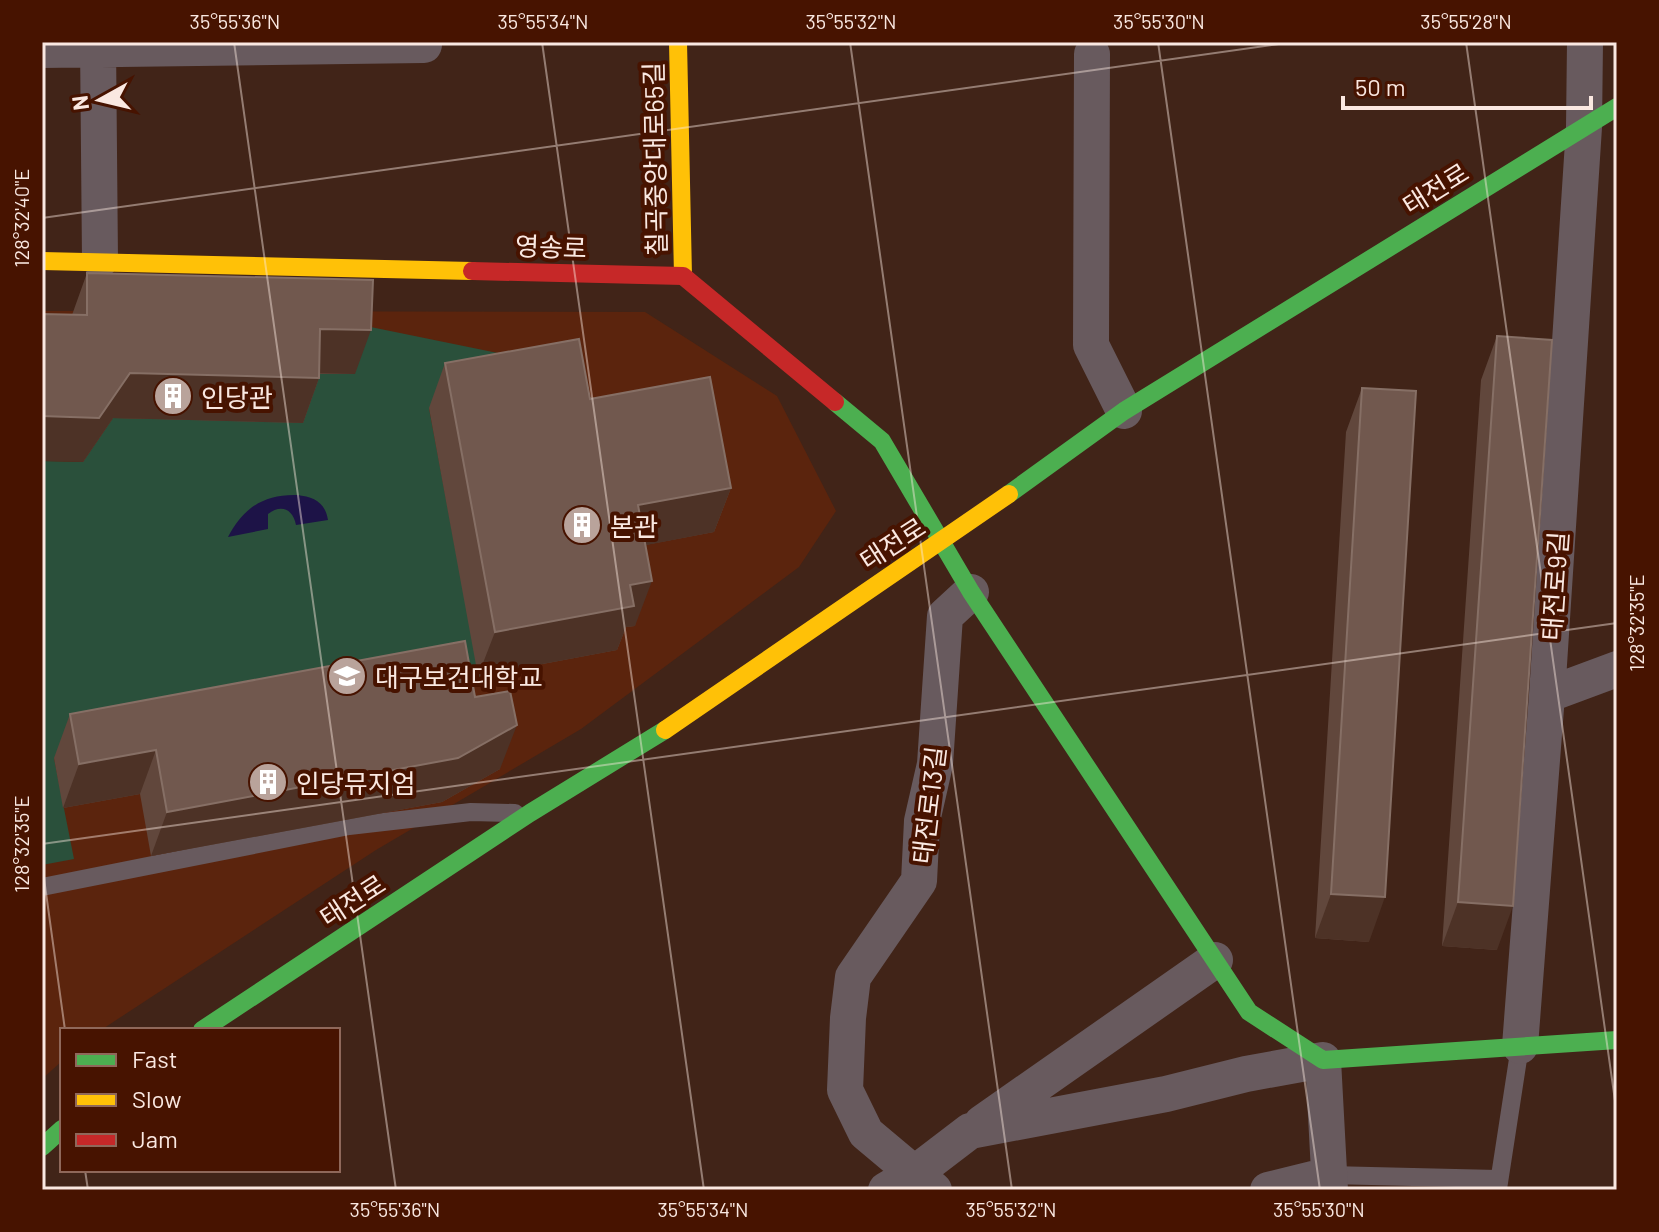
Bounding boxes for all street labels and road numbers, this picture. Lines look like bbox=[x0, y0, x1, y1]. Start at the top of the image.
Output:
street label: 칠곡중앙대로65길 bbox=[637, 62, 671, 256]
street label: 태전로 bbox=[1396, 156, 1474, 220]
street label: 영송로 bbox=[515, 229, 587, 263]
street label: 태전로 bbox=[853, 510, 931, 576]
street label: 태전로9길 bbox=[1535, 530, 1573, 642]
street label: 태전로13길 bbox=[905, 744, 951, 866]
street label: 태전로 bbox=[313, 867, 391, 933]

